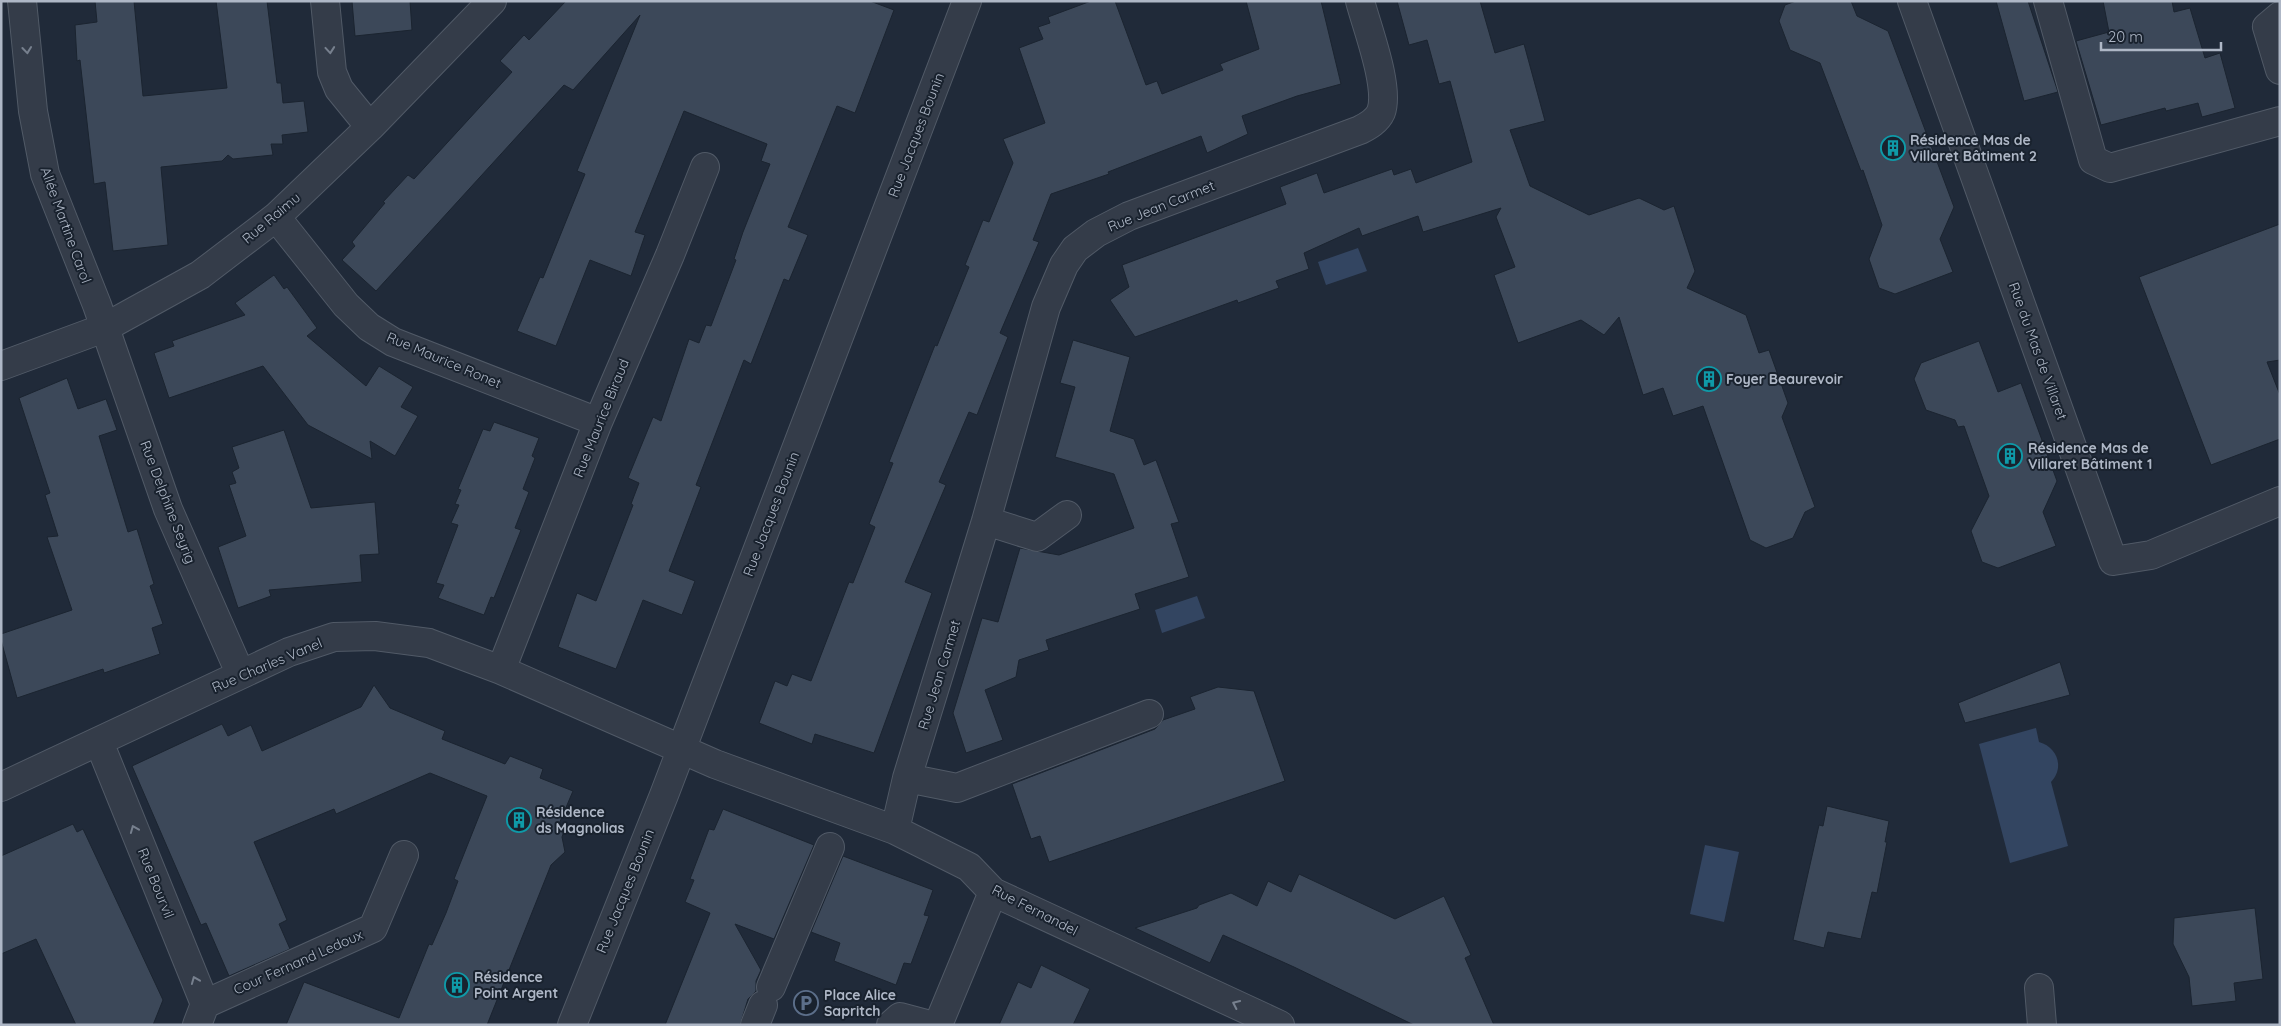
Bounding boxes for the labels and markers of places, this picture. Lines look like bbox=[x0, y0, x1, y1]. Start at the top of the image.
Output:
place label: Résidence Mas de Villaret Bâtiment 2 bbox=[1910, 131, 2037, 165]
building icon: Résidence Mas de Villaret Bâtiment 2 bbox=[1880, 135, 1906, 161]
building icon: Foyer Beaurevoir bbox=[1696, 366, 1722, 392]
place label: Foyer Beaurevoir bbox=[1726, 370, 1843, 388]
place label: Résidence Mas de Villaret Bâtiment 1 bbox=[2028, 439, 2152, 473]
building icon: Résidence Mas de Villaret Bâtiment 1 bbox=[1997, 443, 2023, 469]
place label: Résidence ds Magnolias bbox=[536, 803, 625, 837]
building icon: Résidence ds Magnolias bbox=[506, 807, 532, 833]
place label: Résidence Point Argent bbox=[474, 968, 558, 1002]
building icon: Résidence Point Argent bbox=[444, 972, 470, 998]
place label: Place Alice Sapritch bbox=[824, 986, 896, 1020]
parking icon: Place Alice Sapritch bbox=[793, 990, 819, 1016]

